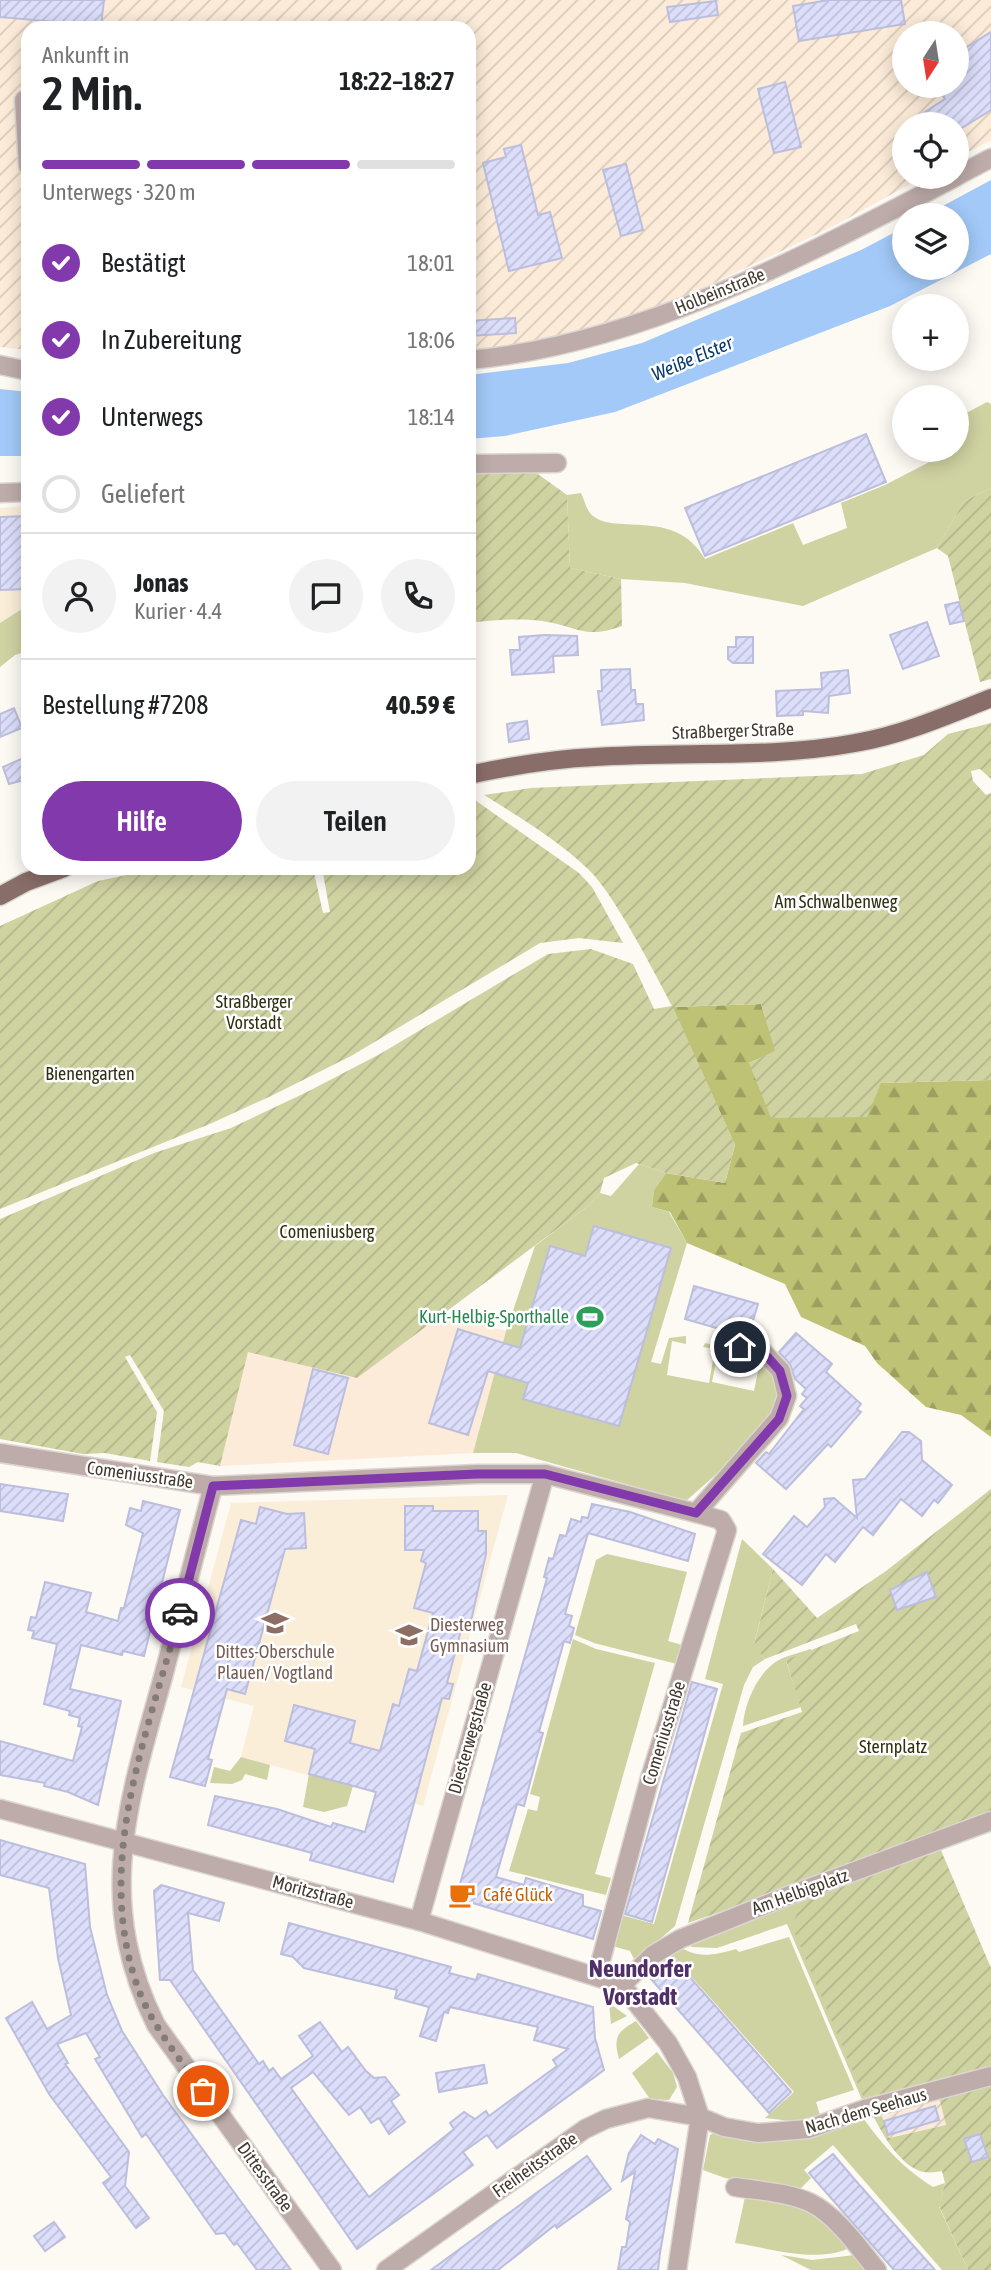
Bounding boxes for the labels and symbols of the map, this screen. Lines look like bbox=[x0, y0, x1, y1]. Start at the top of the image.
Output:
north arrow bbox=[892, 21, 970, 98]
street label: Holbeinstraße bbox=[672, 263, 768, 318]
water label: Weiße Elster bbox=[648, 331, 737, 385]
street label: Straßberger Straße bbox=[672, 718, 794, 743]
park label: Am Schwalbenweg bbox=[775, 891, 898, 912]
park label: Straßberger Vorstadt bbox=[216, 991, 293, 1033]
park label: Bienengarten bbox=[45, 1063, 135, 1084]
park label: Comeniusberg bbox=[280, 1221, 375, 1242]
sports icon: Kurt-Helbig-Sporthalle bbox=[575, 1302, 605, 1332]
place label: Kurt-Helbig-Sporthalle bbox=[419, 1306, 569, 1327]
pin bbox=[710, 1317, 770, 1377]
street label: Comeniusstraße bbox=[86, 1457, 195, 1492]
courier bbox=[145, 1578, 215, 1648]
school or university icon: Dittes-Oberschule Plauen/ Vogtland bbox=[260, 1608, 290, 1638]
place label: Diesterweg Gymnasium bbox=[430, 1614, 509, 1656]
school or university icon: Diesterweg Gymnasium bbox=[394, 1620, 424, 1650]
place label: Dittes-Oberschule Plauen/ Vogtland bbox=[215, 1641, 335, 1683]
street label: Comeniusstraße bbox=[638, 1679, 689, 1787]
street label: Diesterwegstraße bbox=[444, 1680, 495, 1796]
park label: Sternplatz bbox=[859, 1736, 928, 1757]
street label: Am Helbigplatz bbox=[749, 1864, 852, 1919]
street label: Moritzstraße bbox=[270, 1871, 356, 1912]
cafe icon: Café Glück bbox=[447, 1880, 477, 1910]
place label: Café Glück bbox=[483, 1884, 553, 1905]
district label: Neundorfer Vorstadt bbox=[589, 1955, 692, 2010]
pin bbox=[173, 2061, 233, 2121]
street label: Nach dem Seehaus bbox=[803, 2083, 929, 2138]
street label: Freiheitsstraße bbox=[488, 2128, 581, 2201]
street label: Dittesstraße bbox=[233, 2138, 298, 2215]

